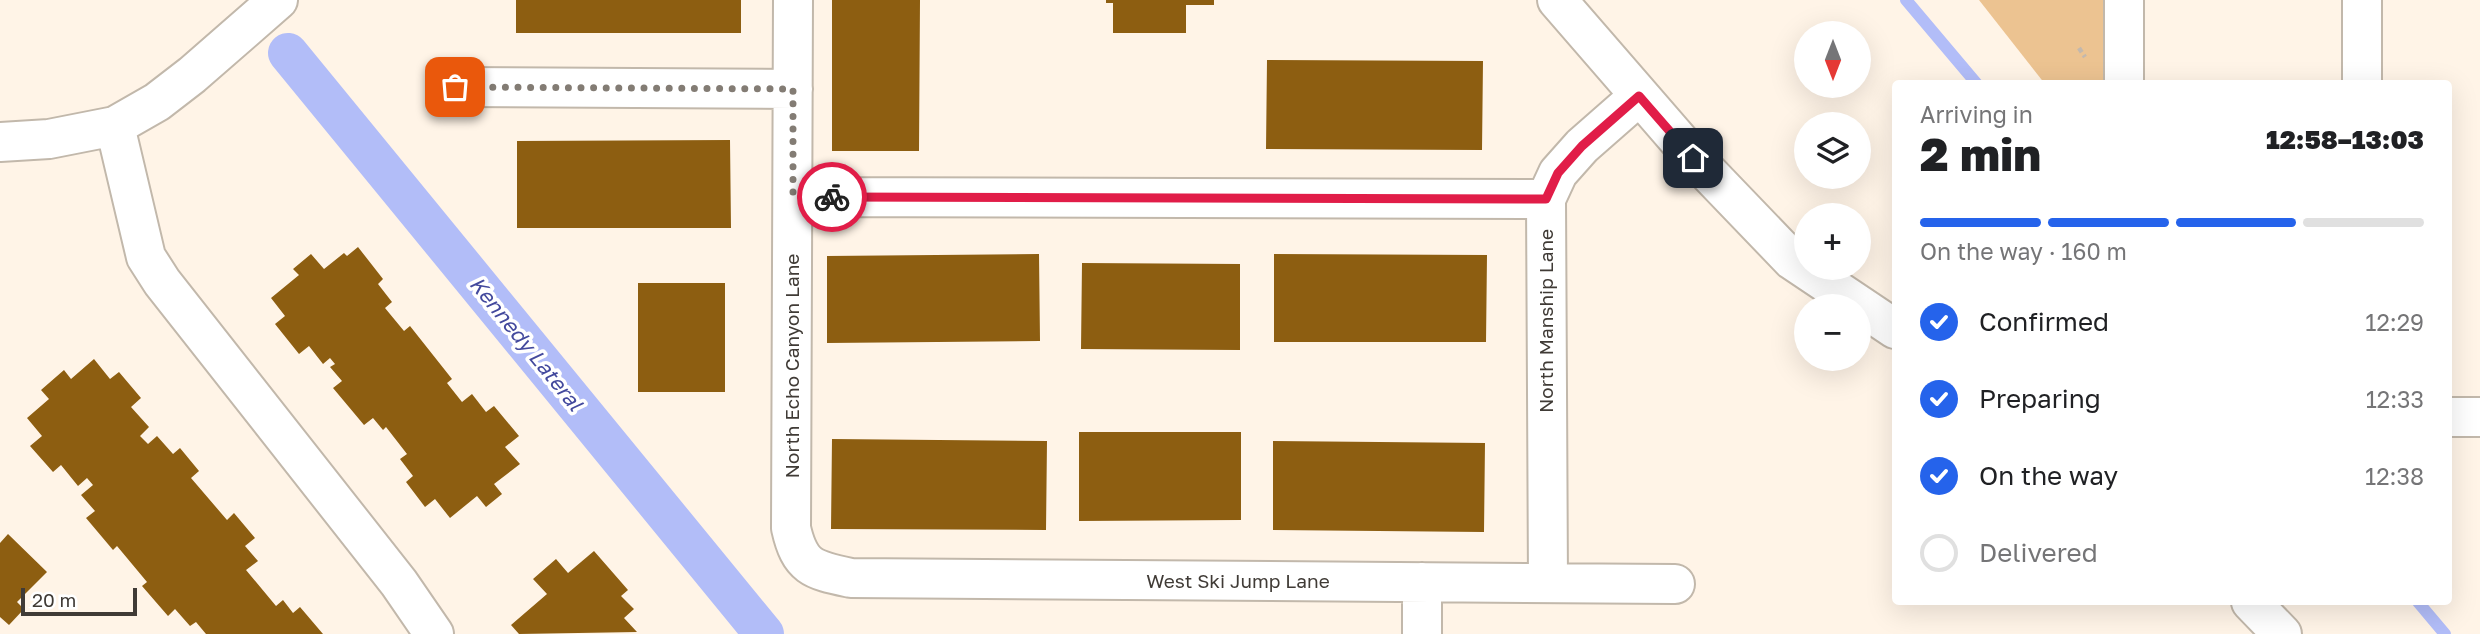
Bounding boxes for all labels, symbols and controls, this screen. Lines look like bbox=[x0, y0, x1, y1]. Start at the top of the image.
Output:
north arrow bbox=[1794, 21, 1871, 98]
map controls bbox=[1794, 21, 1871, 371]
pin bbox=[425, 57, 485, 117]
icon: bag bbox=[436, 68, 474, 106]
text: Arriving in bbox=[1920, 100, 2033, 128]
button: layers bbox=[1794, 112, 1871, 189]
text: 12:58–13:03 bbox=[2266, 124, 2424, 155]
text: 2 min bbox=[1920, 126, 2041, 181]
pin bbox=[1663, 128, 1723, 188]
icon: home bbox=[1674, 139, 1712, 177]
courier bbox=[797, 162, 867, 232]
icon: bike bbox=[813, 178, 851, 216]
button: + bbox=[1794, 203, 1871, 280]
street label: North Manship Lane bbox=[1534, 229, 1557, 413]
text: On the way · 160 m bbox=[1920, 237, 2127, 265]
street label: North Echo Canyon Lane bbox=[780, 254, 803, 478]
water label: Kennedy Lateral bbox=[465, 271, 590, 417]
button: − bbox=[1794, 294, 1871, 371]
icon: check bbox=[1920, 303, 1958, 341]
text: Confirmed bbox=[1979, 306, 2109, 337]
text: 12:29 bbox=[2365, 308, 2424, 336]
icon: check bbox=[1920, 380, 1958, 418]
text: Preparing bbox=[1979, 383, 2101, 414]
text: 12:33 bbox=[2366, 385, 2424, 413]
icon: check bbox=[1920, 457, 1958, 495]
text: On the way bbox=[1979, 460, 2118, 491]
text: 12:38 bbox=[2365, 462, 2424, 490]
text: Delivered bbox=[1979, 537, 2098, 568]
street label: West Ski Jump Lane bbox=[1146, 569, 1330, 592]
scale bar bbox=[21, 585, 136, 617]
text: 20 m bbox=[32, 588, 76, 611]

